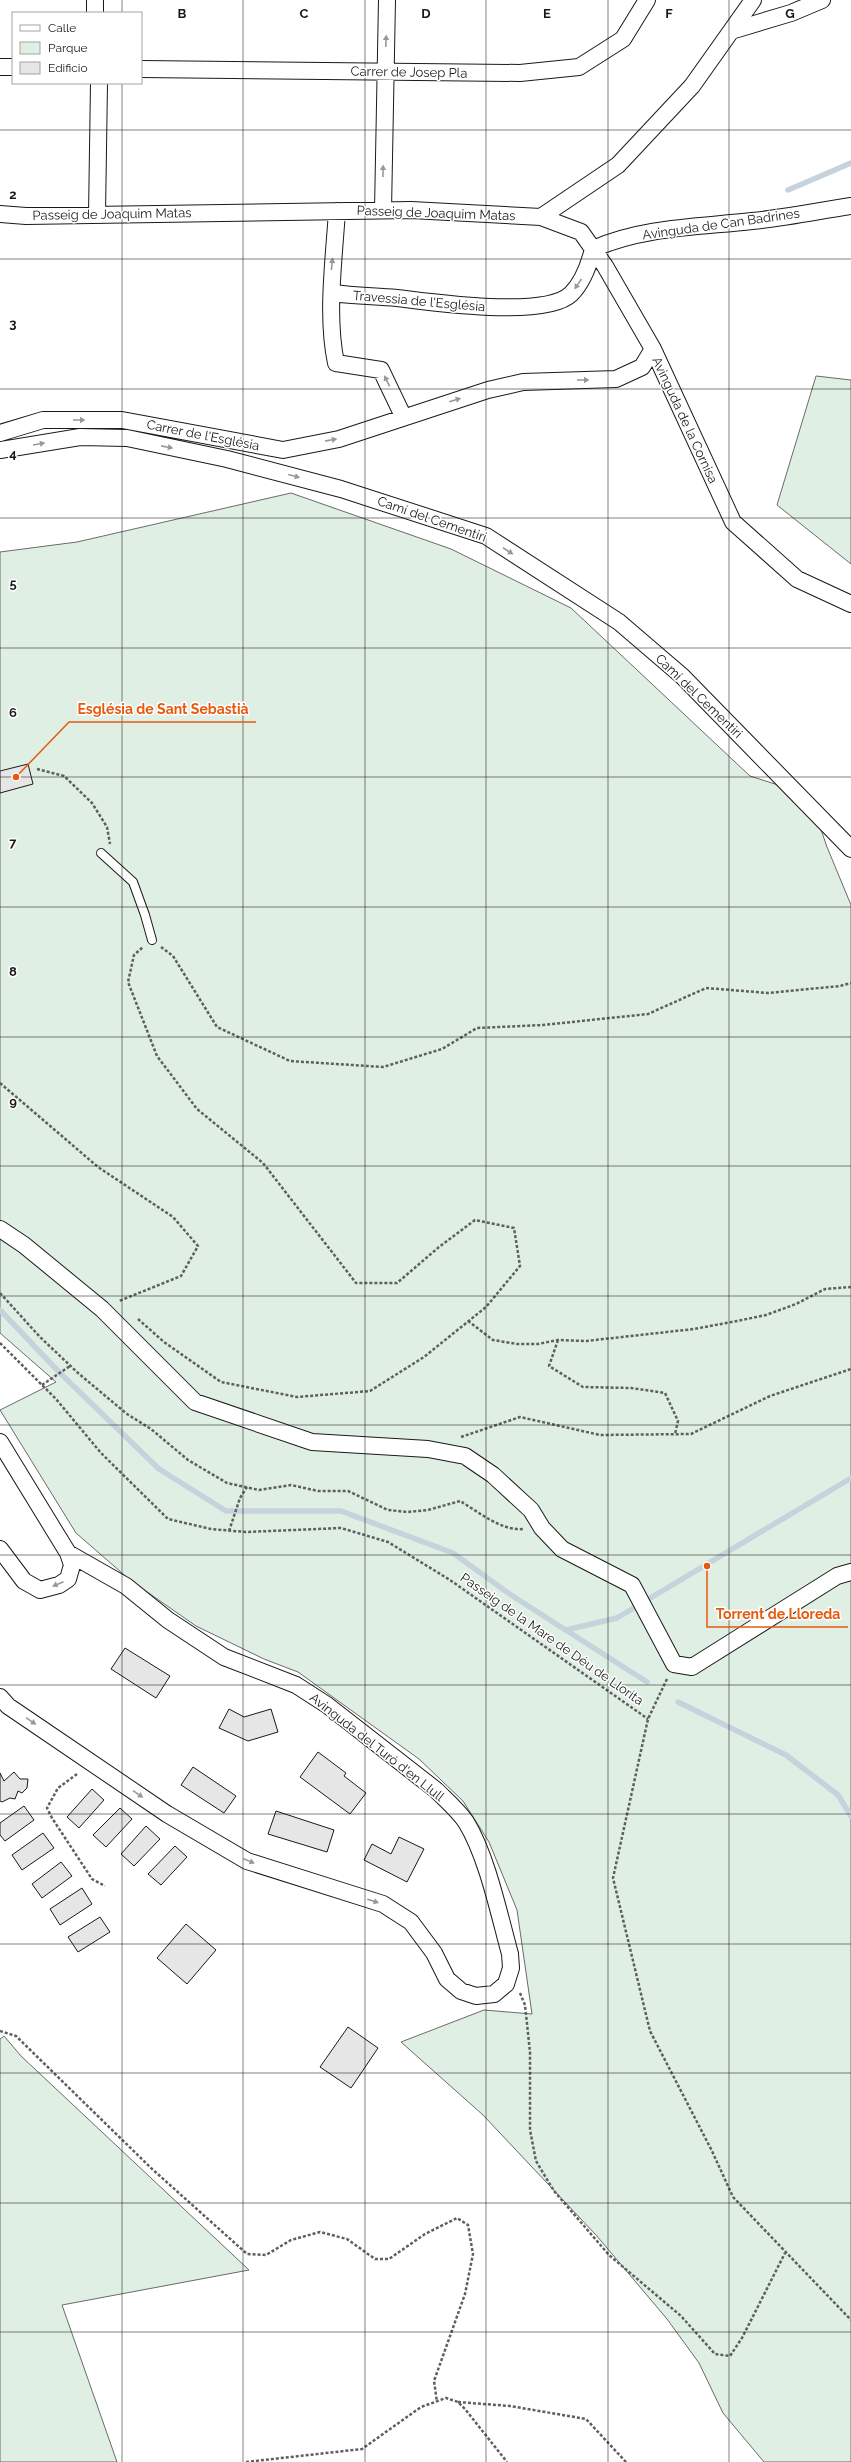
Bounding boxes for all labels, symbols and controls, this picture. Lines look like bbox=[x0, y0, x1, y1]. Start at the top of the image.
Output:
text: B bbox=[178, 6, 187, 21]
text: C bbox=[300, 6, 309, 21]
text: D bbox=[421, 6, 431, 21]
text: E bbox=[543, 6, 551, 21]
text: F bbox=[665, 6, 673, 21]
text: G bbox=[785, 6, 795, 21]
legend bbox=[12, 12, 142, 84]
text: Calle bbox=[48, 21, 76, 35]
one-way arrow bbox=[383, 34, 389, 47]
text: Parque bbox=[48, 41, 88, 55]
text: Edificio bbox=[48, 61, 88, 75]
street label: Carrer de Josep Pla bbox=[351, 63, 467, 81]
one-way arrow bbox=[380, 165, 387, 177]
text: 2 bbox=[9, 187, 17, 202]
street label: Passeig de Joaquim Matas bbox=[356, 203, 516, 223]
street label: Passeig de Joaquim Matas bbox=[32, 205, 192, 223]
street label: Avinguda de Can Badrines bbox=[641, 206, 801, 242]
one-way arrow bbox=[329, 258, 335, 270]
one-way arrow bbox=[574, 279, 582, 289]
street label: Travessia de l'Església bbox=[352, 288, 486, 314]
text: 3 bbox=[9, 316, 17, 331]
street label: Avinguda de la Cornisa bbox=[649, 354, 721, 486]
one-way arrow bbox=[384, 375, 390, 387]
one-way arrow bbox=[577, 376, 589, 383]
one-way arrow bbox=[449, 397, 461, 403]
one-way arrow bbox=[73, 417, 86, 423]
street label: Carrer de l'Església bbox=[145, 417, 261, 453]
one-way arrow bbox=[325, 437, 338, 443]
one-way arrow bbox=[32, 441, 45, 447]
one-way arrow bbox=[161, 444, 173, 450]
text: 4 bbox=[9, 446, 17, 461]
one-way arrow bbox=[287, 474, 300, 480]
street label: Camí del Cementiri bbox=[375, 493, 489, 545]
one-way arrow bbox=[502, 547, 514, 554]
text: 5 bbox=[9, 576, 17, 591]
street label: Camí del Cementiri bbox=[653, 651, 745, 741]
callout: Església de Sant Sebastià bbox=[69, 696, 256, 722]
text: Església de Sant Sebastià bbox=[77, 701, 249, 717]
text: 6 bbox=[9, 705, 17, 720]
text: 7 bbox=[9, 835, 17, 850]
text: 8 bbox=[9, 964, 17, 979]
text: 9 bbox=[9, 1094, 17, 1109]
street label: Passeig de la Mare de Déu de Llorita bbox=[458, 1570, 646, 1708]
one-way arrow bbox=[52, 1581, 64, 1588]
callout: Torrent de Lloreda bbox=[707, 1601, 848, 1627]
text: Torrent de Lloreda bbox=[716, 1606, 840, 1622]
street label: Avinguda del Turó d'en Llull bbox=[307, 1690, 448, 1804]
one-way arrow bbox=[25, 1717, 36, 1725]
one-way arrow bbox=[133, 1790, 143, 1798]
one-way arrow bbox=[244, 1859, 256, 1865]
one-way arrow bbox=[367, 1898, 379, 1904]

